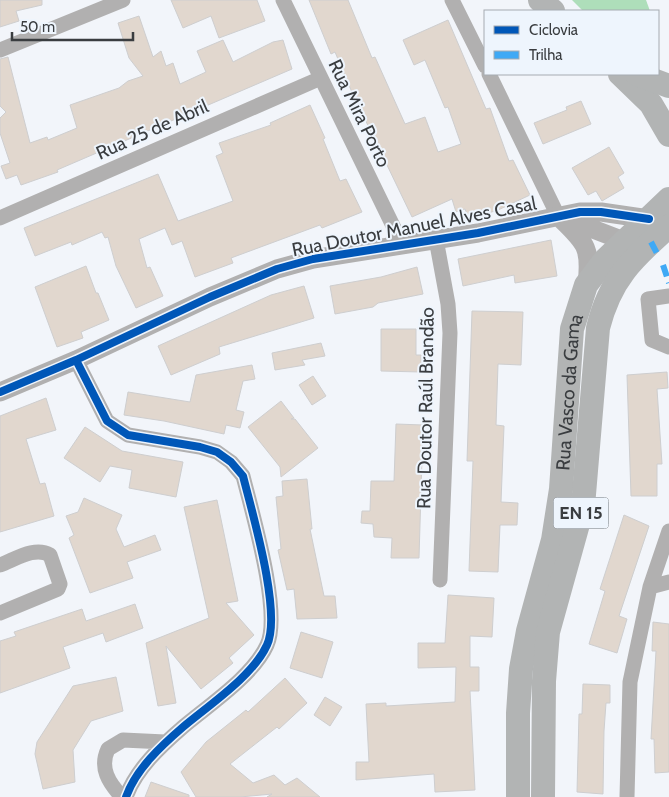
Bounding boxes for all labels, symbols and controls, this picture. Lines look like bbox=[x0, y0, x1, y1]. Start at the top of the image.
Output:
scale bar bbox=[12, 10, 134, 42]
legend bbox=[484, 10, 659, 75]
text: 50 m bbox=[20, 18, 55, 36]
text: Ciclovia bbox=[529, 21, 579, 39]
text: Trilha bbox=[529, 46, 563, 64]
street label: Rua Mira Porto bbox=[324, 56, 396, 171]
street label: Rua 25 de Abril bbox=[93, 94, 212, 164]
street label: Rua Doutor Manuel Alves Casal bbox=[290, 191, 539, 261]
street label: Rua Doutor Raúl Brandão bbox=[412, 307, 439, 509]
street label: Rua Vasco da Gama bbox=[551, 311, 588, 471]
road number: EN 15 bbox=[554, 498, 608, 528]

